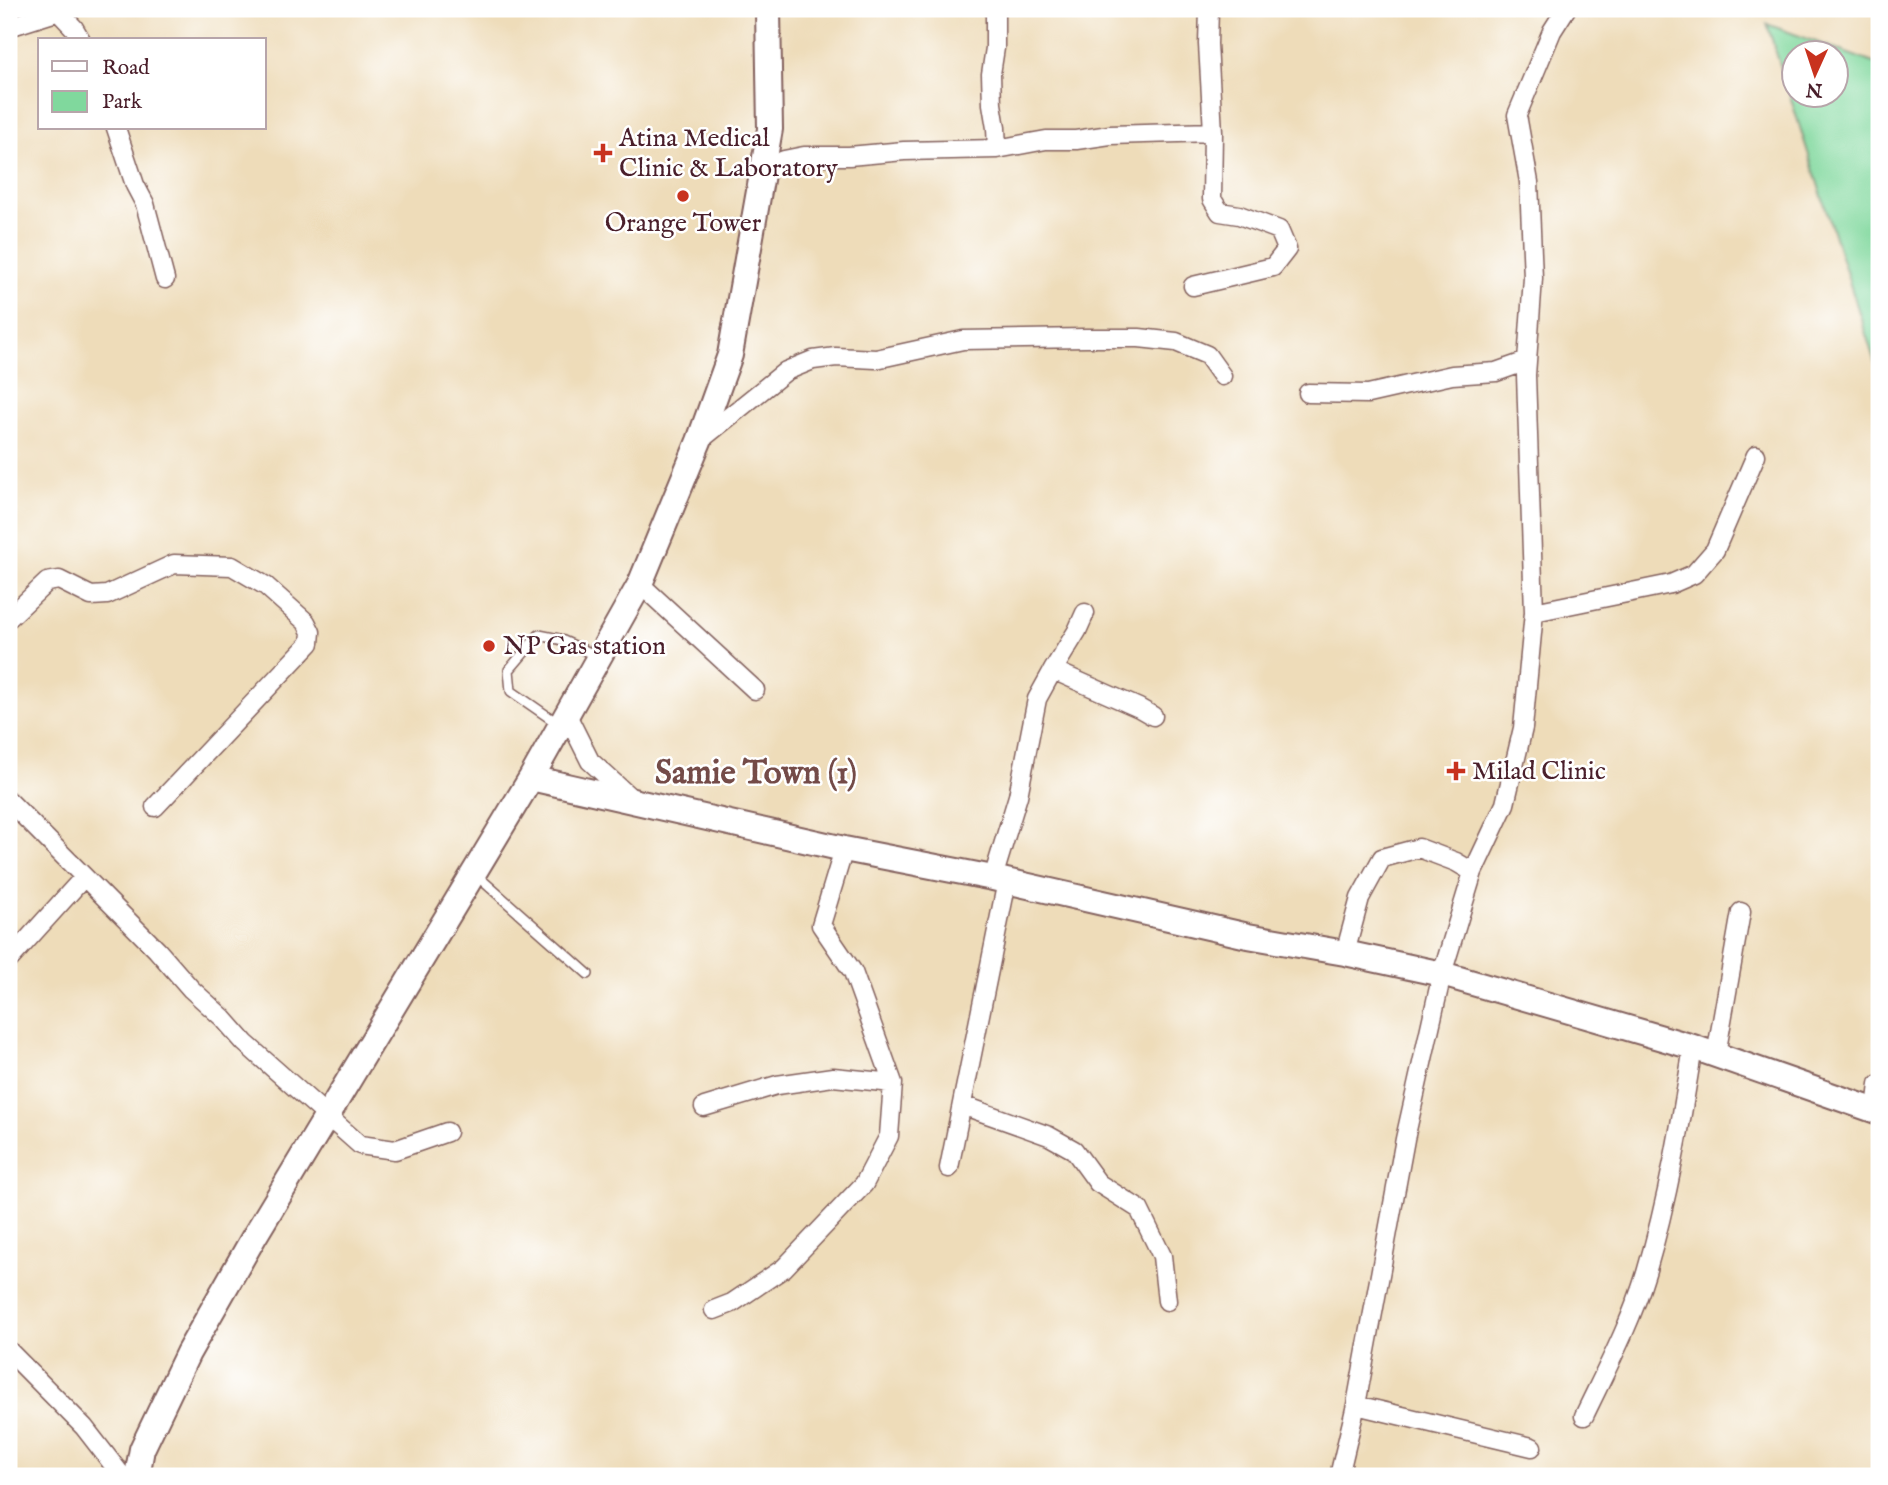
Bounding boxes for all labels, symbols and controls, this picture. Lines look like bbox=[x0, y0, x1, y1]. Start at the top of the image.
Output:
legend bbox=[38, 38, 266, 130]
north arrow bbox=[1780, 38, 1850, 108]
text: Road bbox=[102, 55, 150, 82]
text: N bbox=[1805, 77, 1824, 101]
text: Park bbox=[102, 89, 143, 116]
place label: Atina Medical Clinic & Laboratory bbox=[618, 122, 838, 185]
marker: Atina Medical Clinic & Laboratory bbox=[593, 143, 613, 163]
marker: Orange Tower bbox=[675, 188, 691, 204]
place label: Orange Tower bbox=[605, 207, 762, 240]
place label: NP Gas station bbox=[503, 630, 666, 663]
marker: NP Gas station bbox=[481, 638, 497, 654]
district label: Samie Town (1) bbox=[655, 753, 857, 795]
place label: Milad Clinic bbox=[1472, 755, 1606, 788]
marker: Milad Clinic bbox=[1446, 761, 1466, 781]

